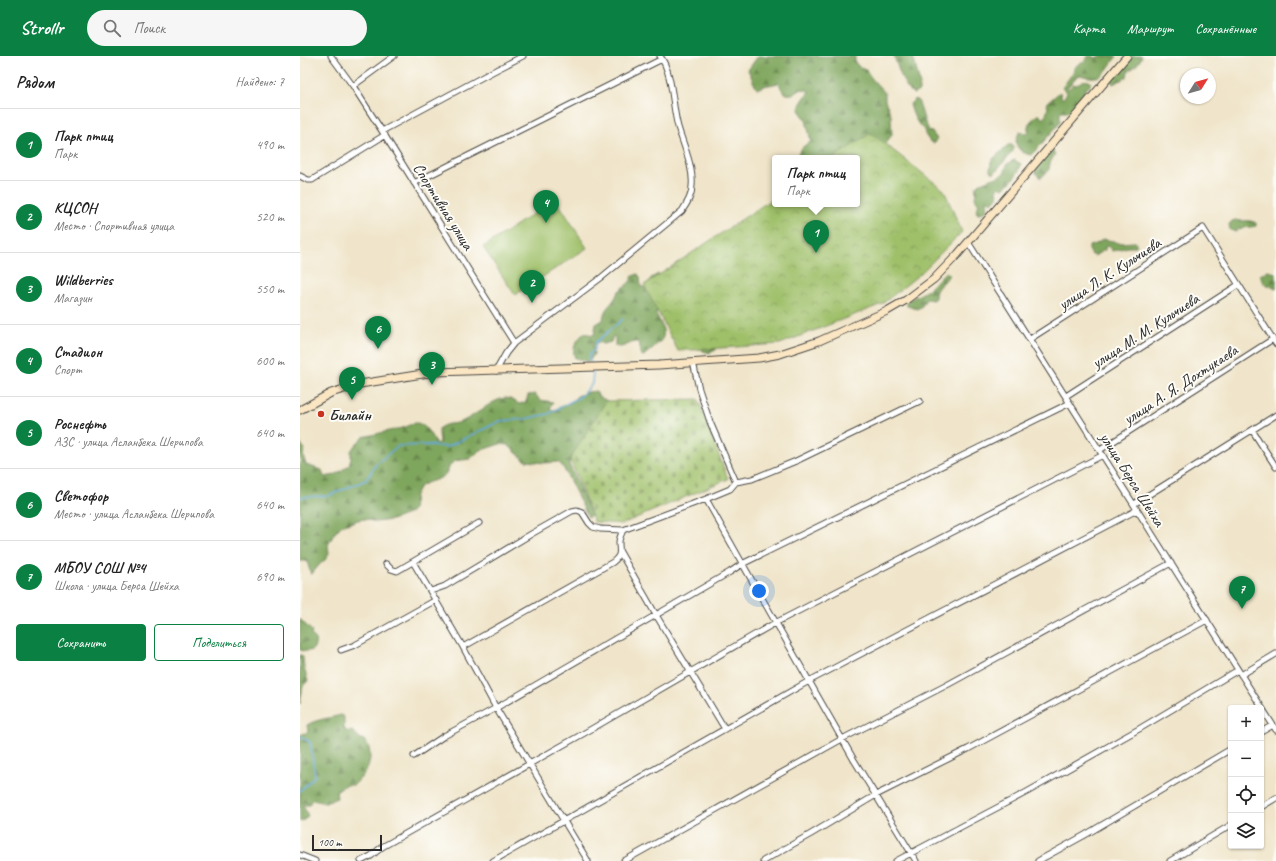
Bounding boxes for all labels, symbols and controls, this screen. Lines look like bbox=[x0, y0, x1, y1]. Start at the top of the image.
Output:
search box bbox=[87, 10, 367, 46]
text: Strollr bbox=[20, 16, 63, 40]
icon: search bbox=[101, 17, 123, 39]
text: Поиск bbox=[133, 19, 165, 38]
text: Карта bbox=[1073, 20, 1105, 37]
text: Маршрут bbox=[1127, 20, 1173, 37]
text: Сохранённые bbox=[1195, 20, 1256, 37]
north arrow bbox=[1180, 68, 1216, 104]
text: Рядом bbox=[16, 72, 54, 93]
text: Найдено: 7 bbox=[236, 74, 284, 90]
text: Парк птиц bbox=[54, 127, 113, 146]
text: 1 bbox=[26, 137, 32, 153]
text: 490 m bbox=[256, 137, 284, 153]
text: Парк bbox=[54, 146, 77, 162]
popup bbox=[772, 155, 860, 207]
street label: Спортивная улица bbox=[408, 159, 478, 255]
text: Парк птиц bbox=[787, 164, 845, 183]
text: Парк bbox=[787, 183, 810, 199]
pin: 4 bbox=[533, 190, 559, 223]
text: КЦСОН bbox=[54, 199, 96, 218]
text: 2 bbox=[26, 209, 32, 225]
text: 520 m bbox=[256, 209, 284, 225]
text: Место · Спортивная улица bbox=[54, 218, 174, 234]
pin: 1 bbox=[803, 220, 829, 253]
street label: улица Л. К. Кульчиева bbox=[1054, 233, 1165, 315]
pin: 2 bbox=[519, 270, 545, 303]
text: Wildberries bbox=[54, 271, 113, 290]
text: 3 bbox=[26, 281, 32, 297]
text: 550 m bbox=[256, 281, 284, 297]
street label: улица М. М. Кульчиева bbox=[1087, 288, 1204, 373]
text: Магазин bbox=[54, 290, 92, 306]
pin: 6 bbox=[365, 316, 391, 349]
street label: улица А. Я. Дохтукаева bbox=[1119, 340, 1243, 430]
text: Стадион bbox=[54, 343, 102, 362]
pin: 3 bbox=[419, 352, 445, 385]
text: 4 bbox=[26, 353, 32, 369]
text: 600 m bbox=[256, 353, 284, 369]
text: Спорт bbox=[54, 362, 82, 378]
pin: 5 bbox=[339, 367, 365, 400]
place label: Билайн bbox=[329, 405, 372, 425]
marker: Билайн bbox=[316, 409, 326, 419]
text: Роснефть bbox=[54, 415, 106, 434]
text: 5 bbox=[26, 425, 32, 441]
text: 640 m bbox=[256, 425, 284, 441]
street label: улица Берса Шейха bbox=[1095, 428, 1170, 531]
text: АЗС · улица Асланбека Шерипова bbox=[54, 434, 203, 450]
text: Светофор bbox=[54, 487, 108, 506]
text: 6 bbox=[26, 497, 32, 513]
text: 640 m bbox=[256, 497, 284, 513]
text: Место · улица Асланбека Шерипова bbox=[54, 506, 214, 522]
text: МБОУ СОШ №4 bbox=[54, 559, 146, 578]
text: 7 bbox=[26, 569, 32, 585]
text: 690 m bbox=[256, 569, 284, 585]
pin: 7 bbox=[1229, 576, 1255, 609]
text: Школа · улица Берса Шейха bbox=[54, 578, 179, 594]
your location bbox=[749, 581, 769, 601]
button: Сохранить bbox=[16, 624, 146, 661]
button: Поделиться bbox=[154, 624, 284, 661]
map controls bbox=[1228, 705, 1264, 849]
button: + bbox=[1228, 705, 1264, 741]
button: − bbox=[1228, 741, 1264, 777]
button: locate bbox=[1228, 777, 1264, 813]
button: layers bbox=[1228, 813, 1264, 849]
scale bar bbox=[312, 833, 382, 852]
text: 100 m bbox=[318, 835, 342, 849]

